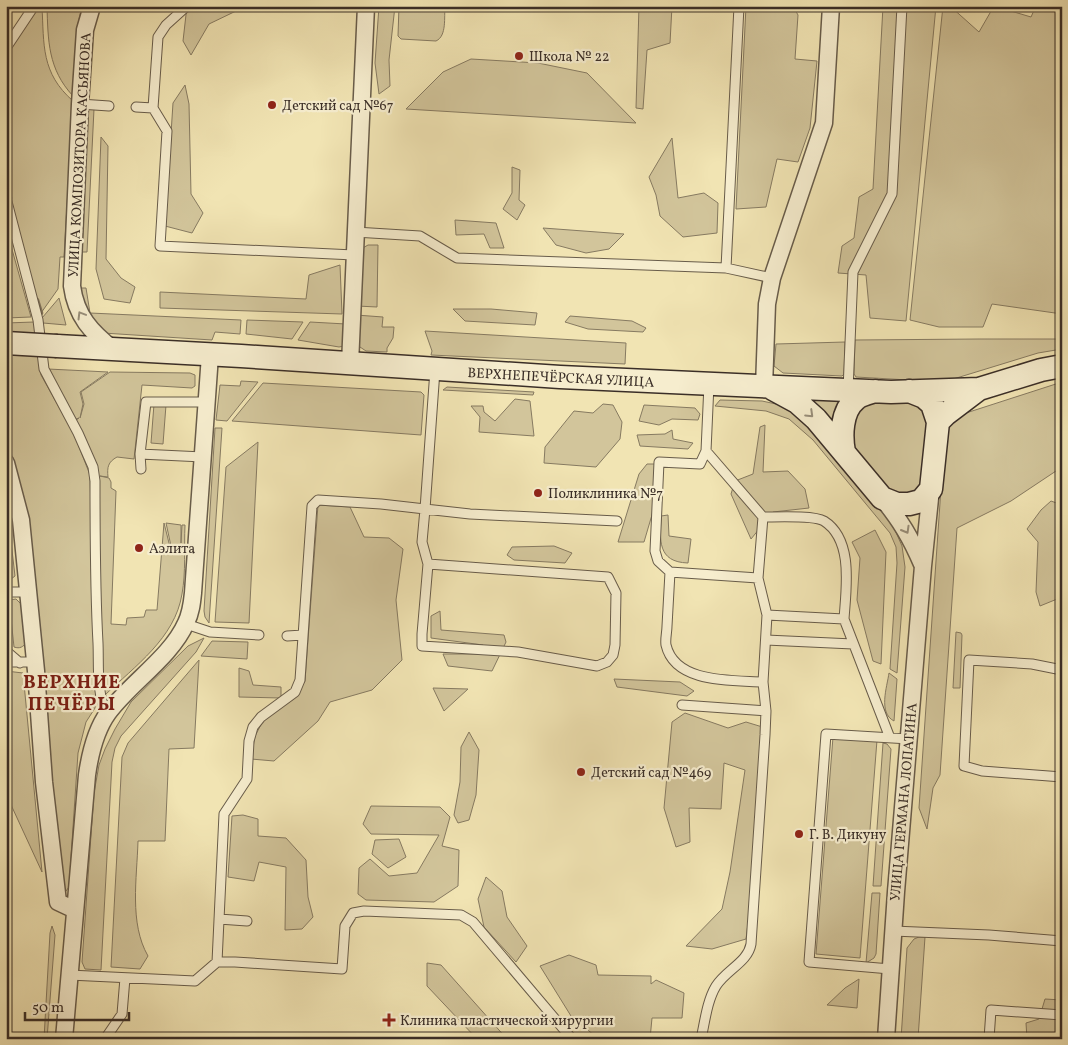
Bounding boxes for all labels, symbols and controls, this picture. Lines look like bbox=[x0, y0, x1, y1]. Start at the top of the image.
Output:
street label: УЛИЦА КОМПОЗИТОРА КАСЬЯНОВА bbox=[65, 32, 96, 278]
place label: Школа № 22 bbox=[529, 48, 609, 67]
marker: Школа № 22 bbox=[513, 50, 525, 62]
place label: Детский сад №67 bbox=[282, 97, 394, 116]
marker: Детский сад №67 bbox=[266, 99, 278, 111]
one-way arrow bbox=[78, 311, 88, 320]
street label: ВЕРХНЕПЕЧЁРСКАЯ УЛИЦА bbox=[467, 364, 655, 393]
one-way arrow bbox=[804, 408, 813, 417]
place label: Поликлиника №7 bbox=[548, 485, 663, 504]
marker: Поликлиника №7 bbox=[532, 487, 544, 499]
one-way arrow bbox=[900, 525, 910, 534]
place label: Аэлита bbox=[149, 540, 195, 559]
marker: Аэлита bbox=[133, 542, 145, 554]
district label: ВЕРХНИЕ ПЕЧЁРЫ bbox=[23, 670, 121, 718]
street label: УЛИЦА ГЕРМАНА ЛОПАТИНА bbox=[886, 702, 923, 902]
place label: Детский сад №469 bbox=[591, 764, 711, 783]
marker: Детский сад №469 bbox=[575, 766, 587, 778]
place label: Г. В. Дикуну bbox=[809, 826, 887, 845]
marker: Г. В. Дикуну bbox=[793, 828, 805, 840]
scale bar bbox=[25, 990, 129, 1022]
text: 50 m bbox=[32, 998, 64, 1019]
place label: Клиника пластической хирургии bbox=[400, 1012, 614, 1031]
marker: Клиника пластической хирургии bbox=[382, 1013, 396, 1027]

